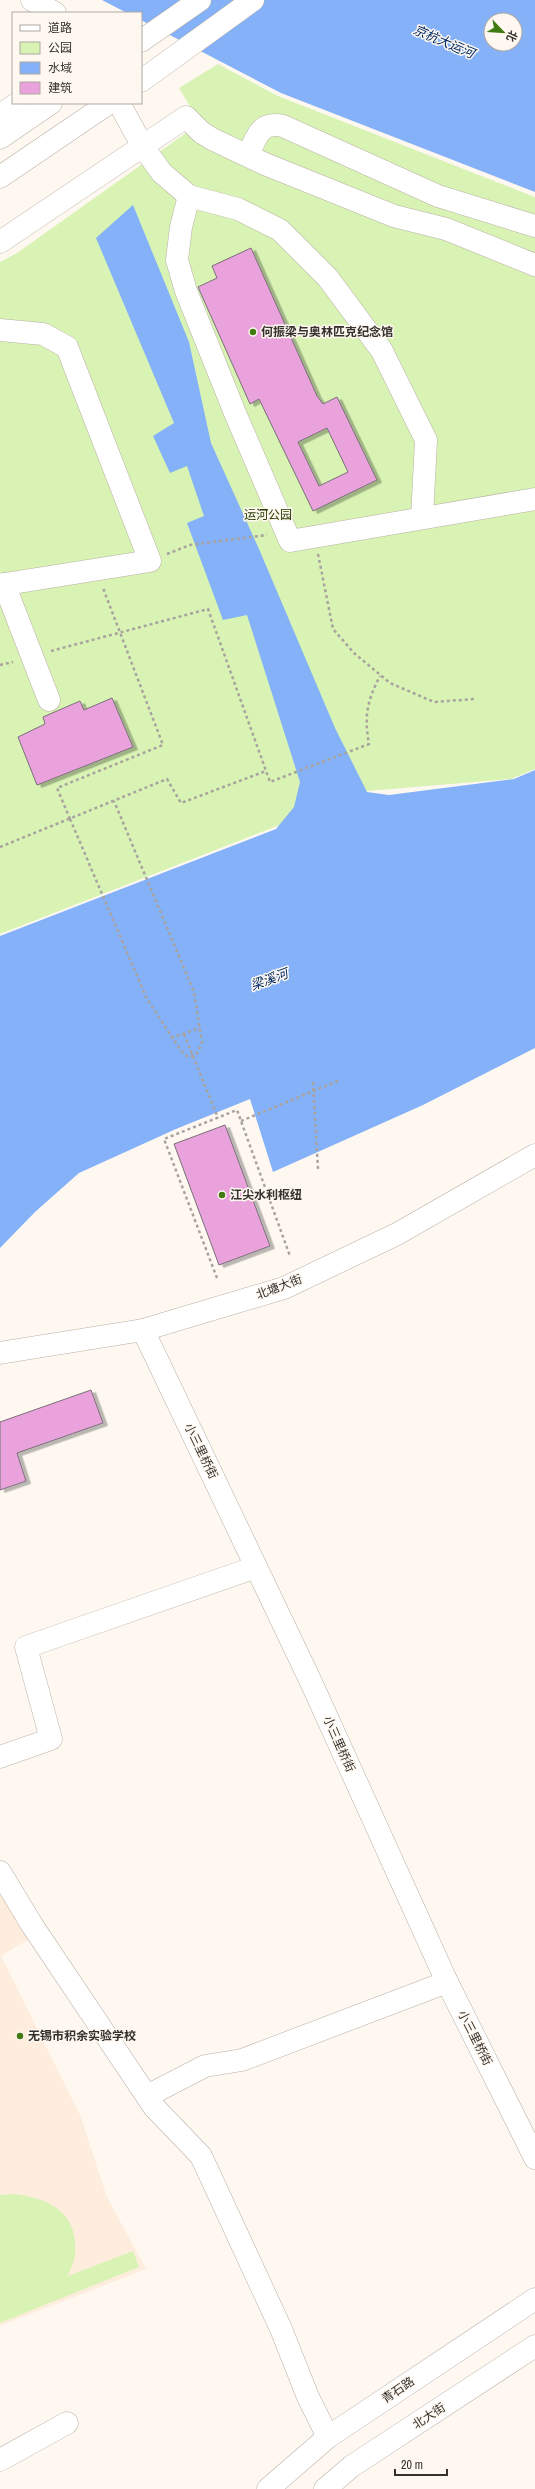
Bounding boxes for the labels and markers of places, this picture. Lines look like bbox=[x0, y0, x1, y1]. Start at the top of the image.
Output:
place label: 何振梁与奥林匹克纪念馆 bbox=[261, 324, 393, 340]
marker: 何振梁与奥林匹克纪念馆 bbox=[248, 327, 258, 337]
place label: 江尖水利枢纽 bbox=[230, 1187, 302, 1203]
marker: 江尖水利枢纽 bbox=[217, 1190, 227, 1200]
place label: 无锡市积余实验学校 bbox=[28, 2028, 136, 2044]
marker: 无锡市积余实验学校 bbox=[15, 2031, 25, 2041]

